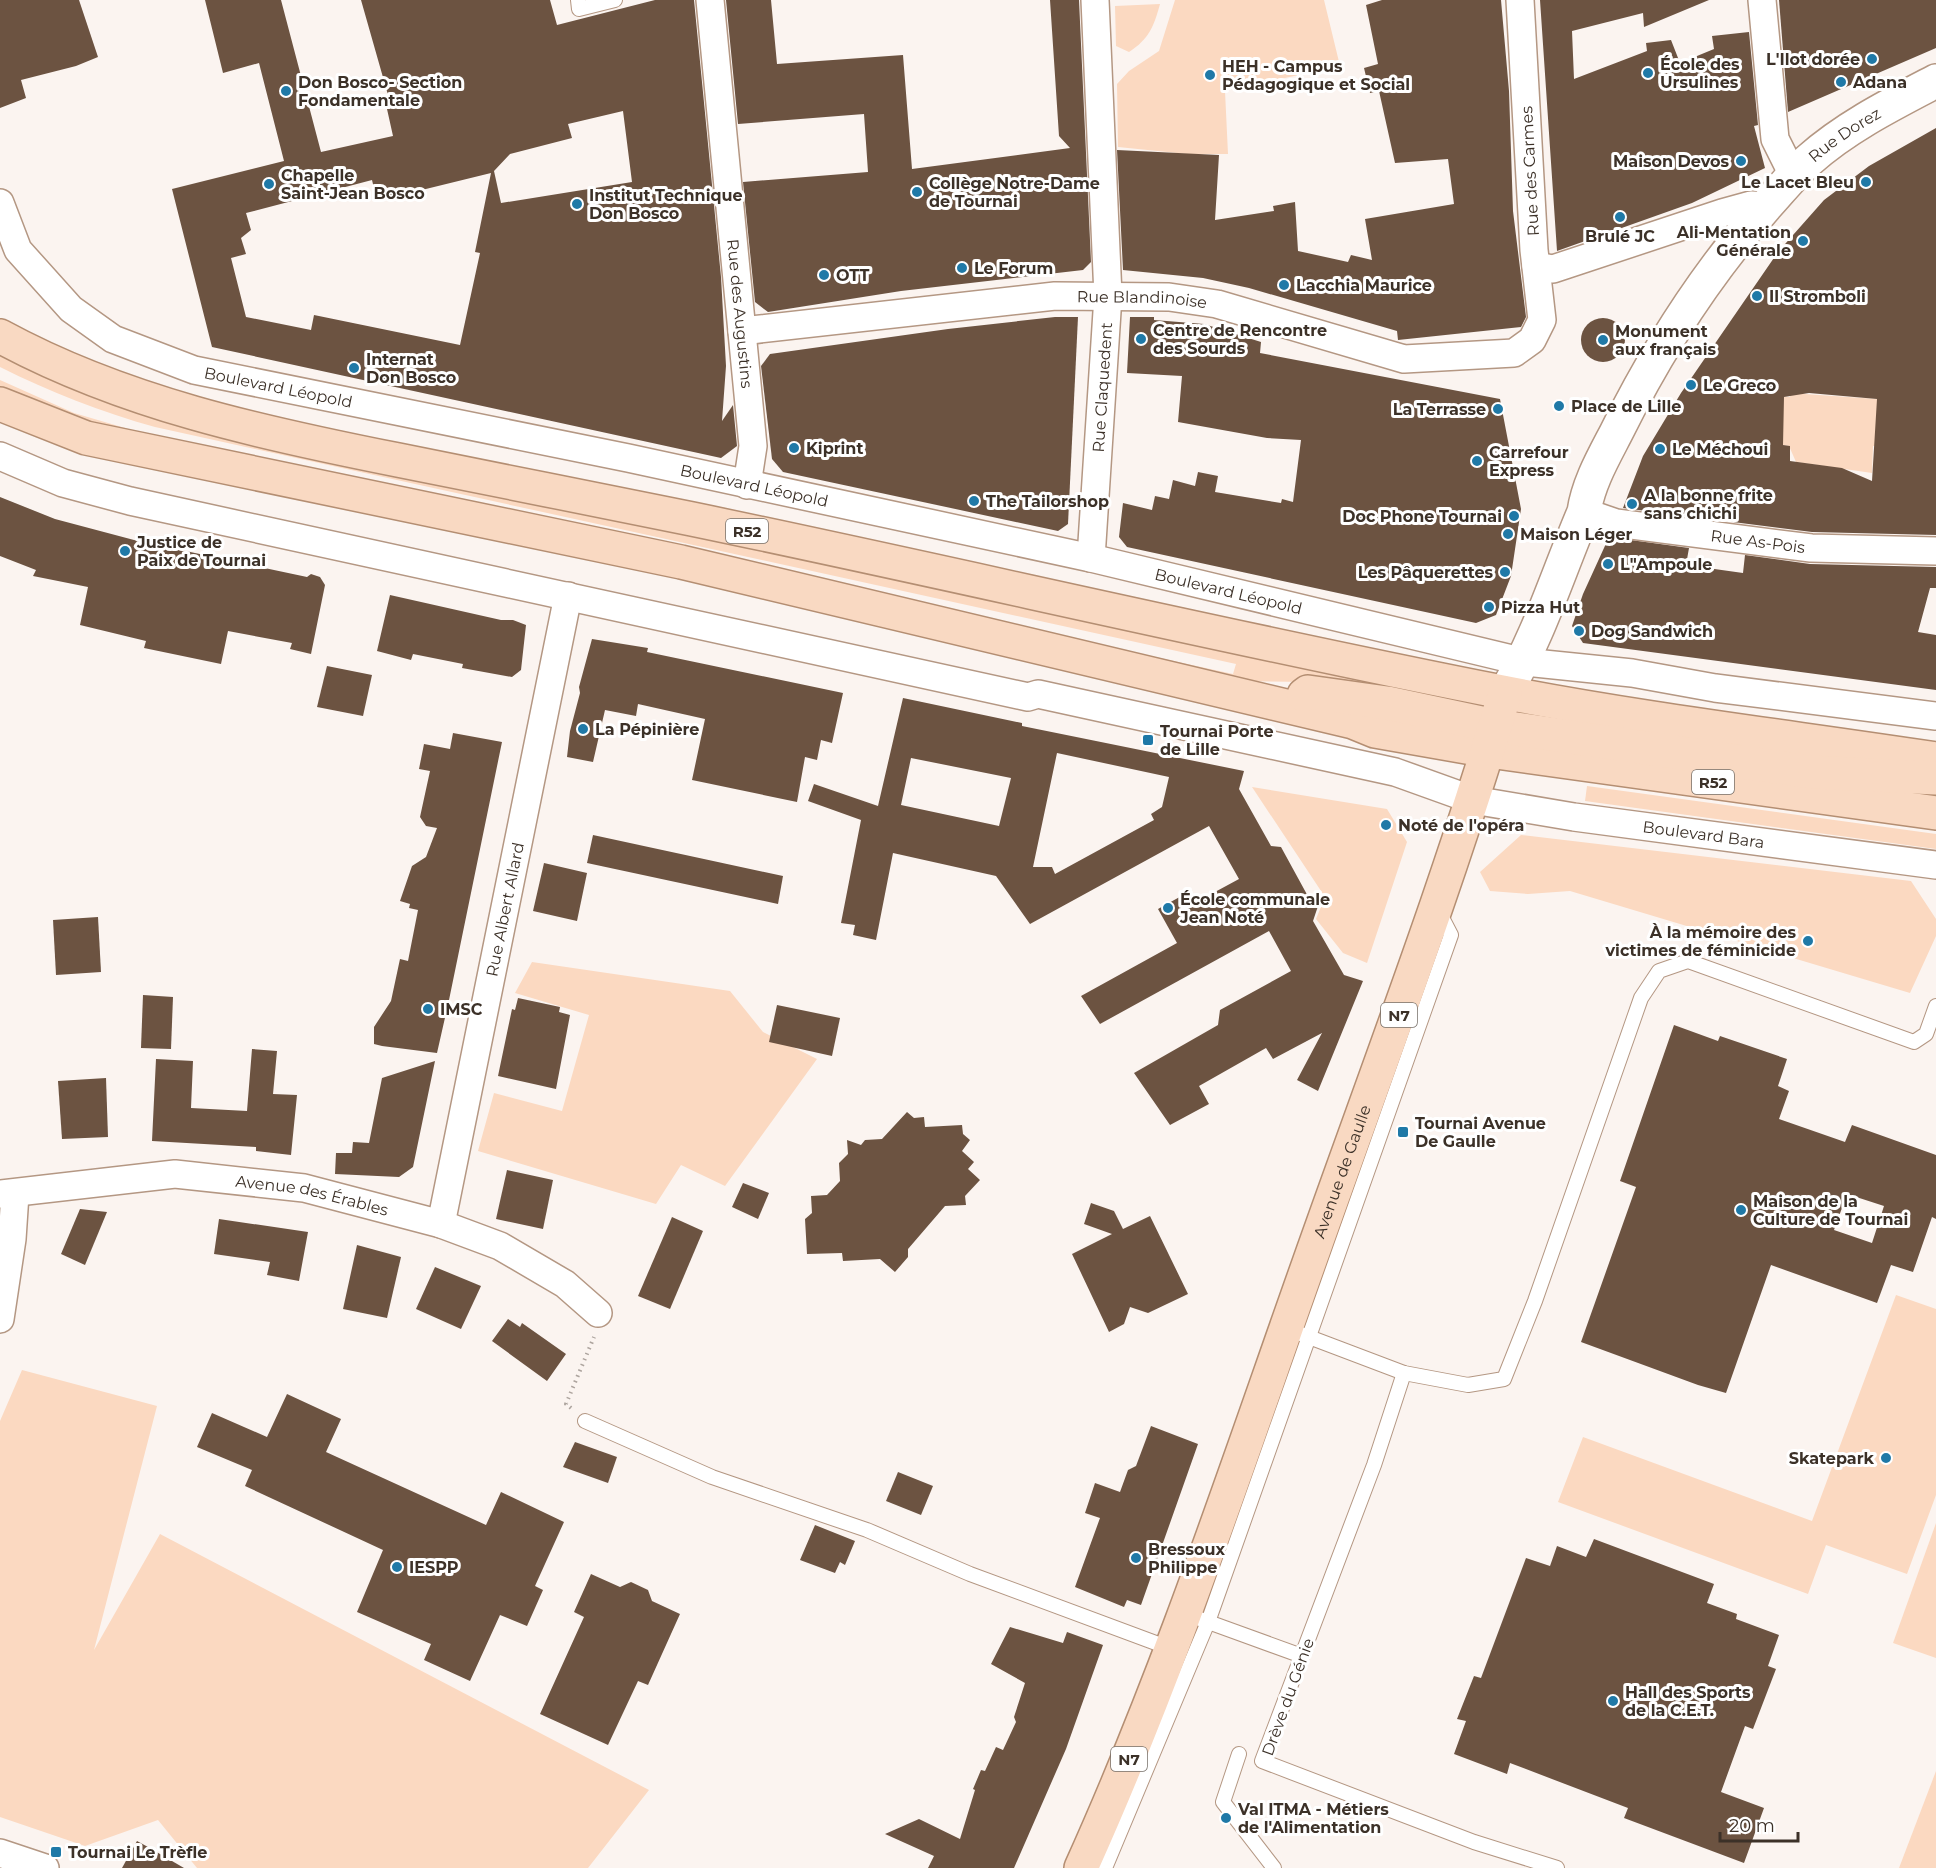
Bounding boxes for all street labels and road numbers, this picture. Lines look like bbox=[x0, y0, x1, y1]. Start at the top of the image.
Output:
street label: Rue Dorez bbox=[1804, 103, 1884, 166]
street label: Rue des Carmes bbox=[1517, 105, 1543, 236]
street label: Rue des Augustins bbox=[724, 238, 757, 389]
street label: Rue Blandinoise bbox=[1077, 287, 1208, 312]
street label: Rue Claquedent bbox=[1088, 321, 1116, 453]
street label: Boulevard Léopold bbox=[202, 363, 354, 411]
street label: Boulevard Léopold bbox=[679, 460, 830, 510]
road number: R52 bbox=[726, 519, 768, 543]
street label: Rue As-Pois bbox=[1710, 526, 1807, 557]
street label: Boulevard Léopold bbox=[1153, 564, 1304, 618]
road number: R52 bbox=[1692, 770, 1734, 794]
street label: Boulevard Bara bbox=[1642, 817, 1766, 852]
street label: Rue Albert Allard bbox=[482, 841, 527, 978]
road number: N7 bbox=[1381, 1003, 1417, 1027]
street label: Avenue de Gaulle bbox=[1309, 1102, 1374, 1241]
street label: Avenue des Érables bbox=[235, 1171, 391, 1219]
street label: Drève du Génie bbox=[1258, 1636, 1318, 1758]
road number: N7 bbox=[1111, 1747, 1147, 1771]

